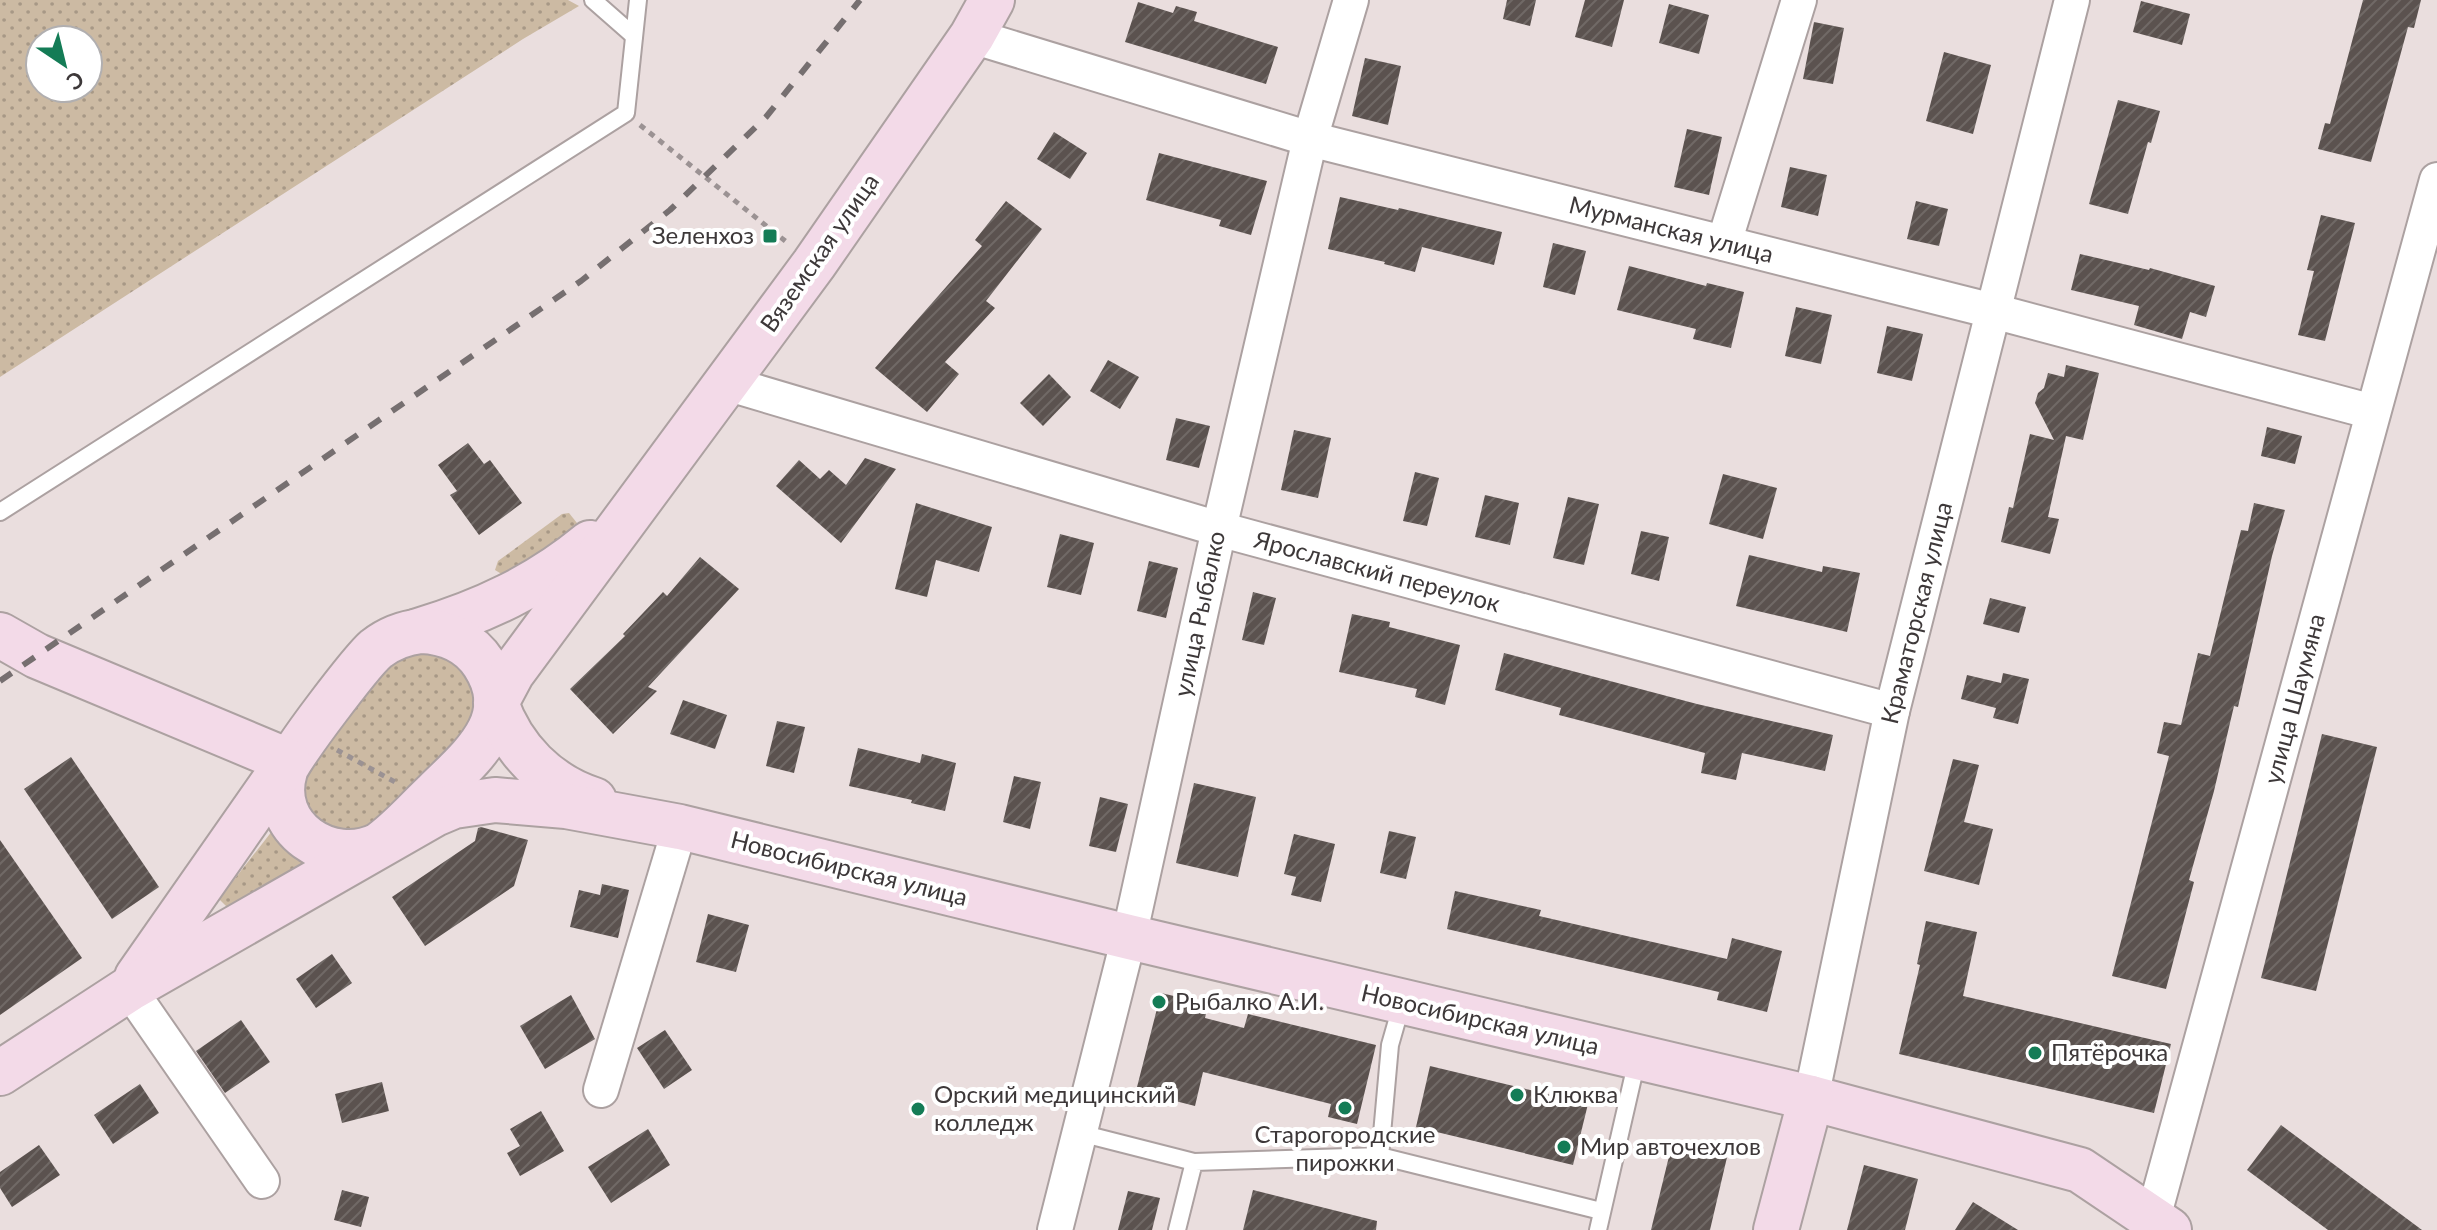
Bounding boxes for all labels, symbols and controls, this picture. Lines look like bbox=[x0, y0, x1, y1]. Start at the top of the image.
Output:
north arrow bbox=[24, 24, 104, 104]
text: С bbox=[62, 66, 89, 96]
street label: Вяземская улица bbox=[753, 167, 884, 337]
street label: Мурманская улица bbox=[1566, 189, 1777, 268]
place label: Зеленхоз bbox=[652, 220, 754, 249]
marker: Зеленхоз bbox=[761, 227, 779, 245]
street label: Краматорская улица bbox=[1874, 499, 1957, 727]
street label: Ярославский переулок bbox=[1250, 524, 1504, 617]
street label: улица Рыбалко bbox=[1167, 528, 1230, 699]
street label: улица Шаумяна bbox=[2257, 610, 2330, 787]
street label: Новосибирская улица bbox=[728, 824, 971, 911]
street label: Новосибирская улица bbox=[1359, 977, 1602, 1060]
place label: Рыбалко А.И. bbox=[1175, 986, 1324, 1015]
marker: Рыбалко А.И. bbox=[1150, 993, 1168, 1011]
place label: Пятёрочка bbox=[2051, 1037, 2168, 1066]
marker: Пятёрочка bbox=[2026, 1044, 2044, 1062]
place label: Орский медицинский колледж bbox=[934, 1079, 1176, 1136]
place label: Клюква bbox=[1533, 1079, 1618, 1108]
marker: Клюква bbox=[1508, 1086, 1526, 1104]
marker: Старогородские пирожки bbox=[1336, 1099, 1354, 1117]
marker: Орский медицинский колледж bbox=[909, 1100, 927, 1118]
place label: Старогородские пирожки bbox=[1254, 1119, 1436, 1176]
place label: Мир авточехлов bbox=[1580, 1131, 1761, 1160]
marker: Мир авточехлов bbox=[1555, 1138, 1573, 1156]

